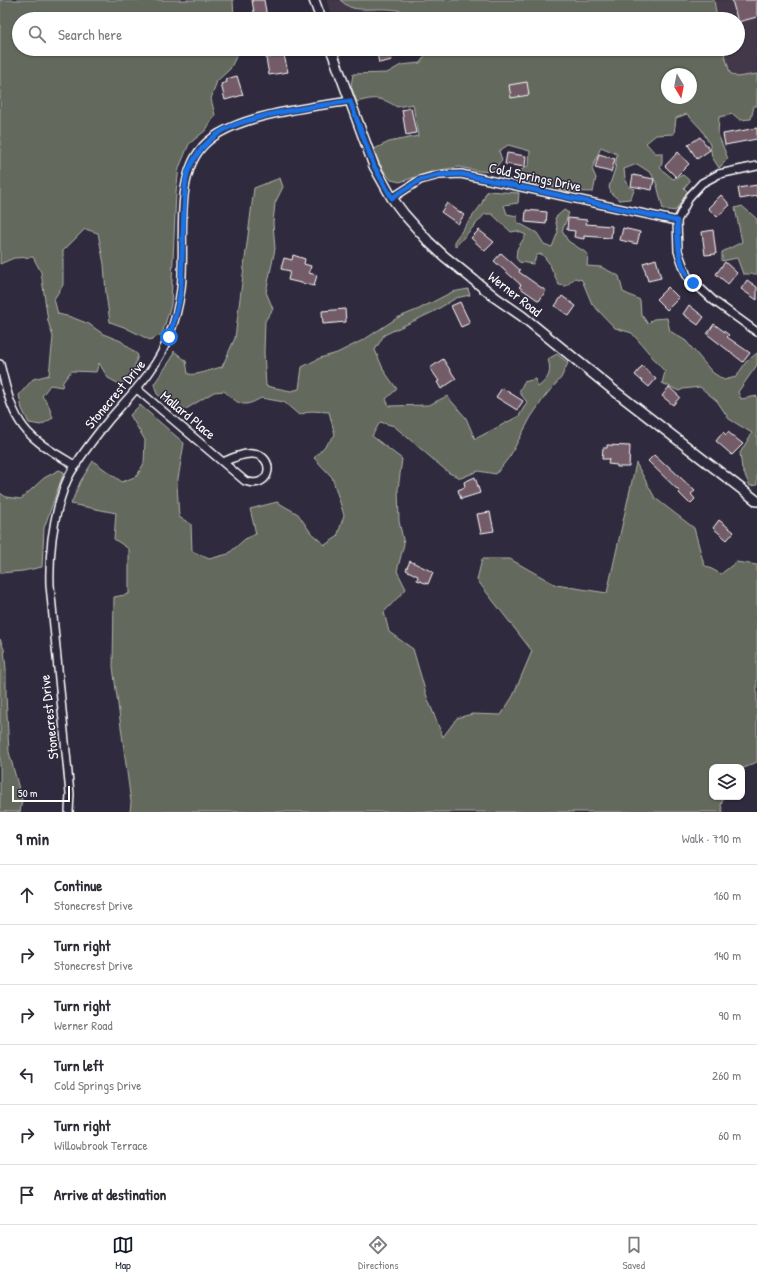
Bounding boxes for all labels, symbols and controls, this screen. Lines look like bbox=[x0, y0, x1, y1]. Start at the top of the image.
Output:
search box bbox=[12, 12, 745, 56]
icon: search bbox=[26, 23, 48, 45]
text: Search here bbox=[58, 24, 122, 45]
north arrow bbox=[661, 68, 697, 104]
street label: Cold Springs Drive bbox=[487, 157, 584, 197]
street label: Werner Road bbox=[485, 267, 546, 321]
route end bbox=[684, 274, 702, 292]
route start bbox=[160, 328, 178, 346]
street label: Stonecrest Drive bbox=[80, 355, 149, 432]
street label: Mallard Place bbox=[157, 386, 220, 443]
street label: Stonecrest Drive bbox=[35, 673, 62, 760]
map controls bbox=[709, 764, 745, 800]
button: layers bbox=[709, 764, 745, 800]
scale bar bbox=[12, 784, 70, 803]
text: 50 m bbox=[18, 786, 38, 800]
text: 9 min bbox=[16, 827, 49, 850]
text: Walk · 710 m bbox=[682, 829, 741, 847]
text: Continue bbox=[54, 875, 102, 896]
icon: ahead bbox=[16, 884, 38, 906]
text: 160 m bbox=[713, 886, 741, 904]
text: Stonecrest Drive bbox=[54, 896, 133, 914]
text: Turn right bbox=[54, 935, 110, 956]
icon: right bbox=[16, 944, 38, 966]
text: 140 m bbox=[714, 946, 741, 964]
text: Stonecrest Drive bbox=[54, 956, 133, 974]
text: Turn right bbox=[54, 995, 110, 1016]
icon: right bbox=[16, 1004, 38, 1026]
text: 90 m bbox=[719, 1006, 741, 1024]
text: Werner Road bbox=[54, 1016, 113, 1034]
text: Turn left bbox=[54, 1055, 104, 1076]
icon: left bbox=[16, 1064, 38, 1086]
text: 260 m bbox=[712, 1066, 741, 1084]
text: Cold Springs Drive bbox=[54, 1076, 141, 1094]
text: Turn right bbox=[54, 1115, 110, 1136]
icon: right bbox=[16, 1124, 38, 1146]
text: 60 m bbox=[718, 1126, 741, 1144]
text: Willowbrook Terrace bbox=[54, 1136, 148, 1154]
icon: arrive bbox=[16, 1184, 38, 1206]
text: Arrive at destination bbox=[54, 1184, 166, 1205]
tab: Map bbox=[112, 1234, 134, 1272]
tab: Directions bbox=[358, 1234, 399, 1272]
tab: Saved bbox=[623, 1234, 645, 1272]

